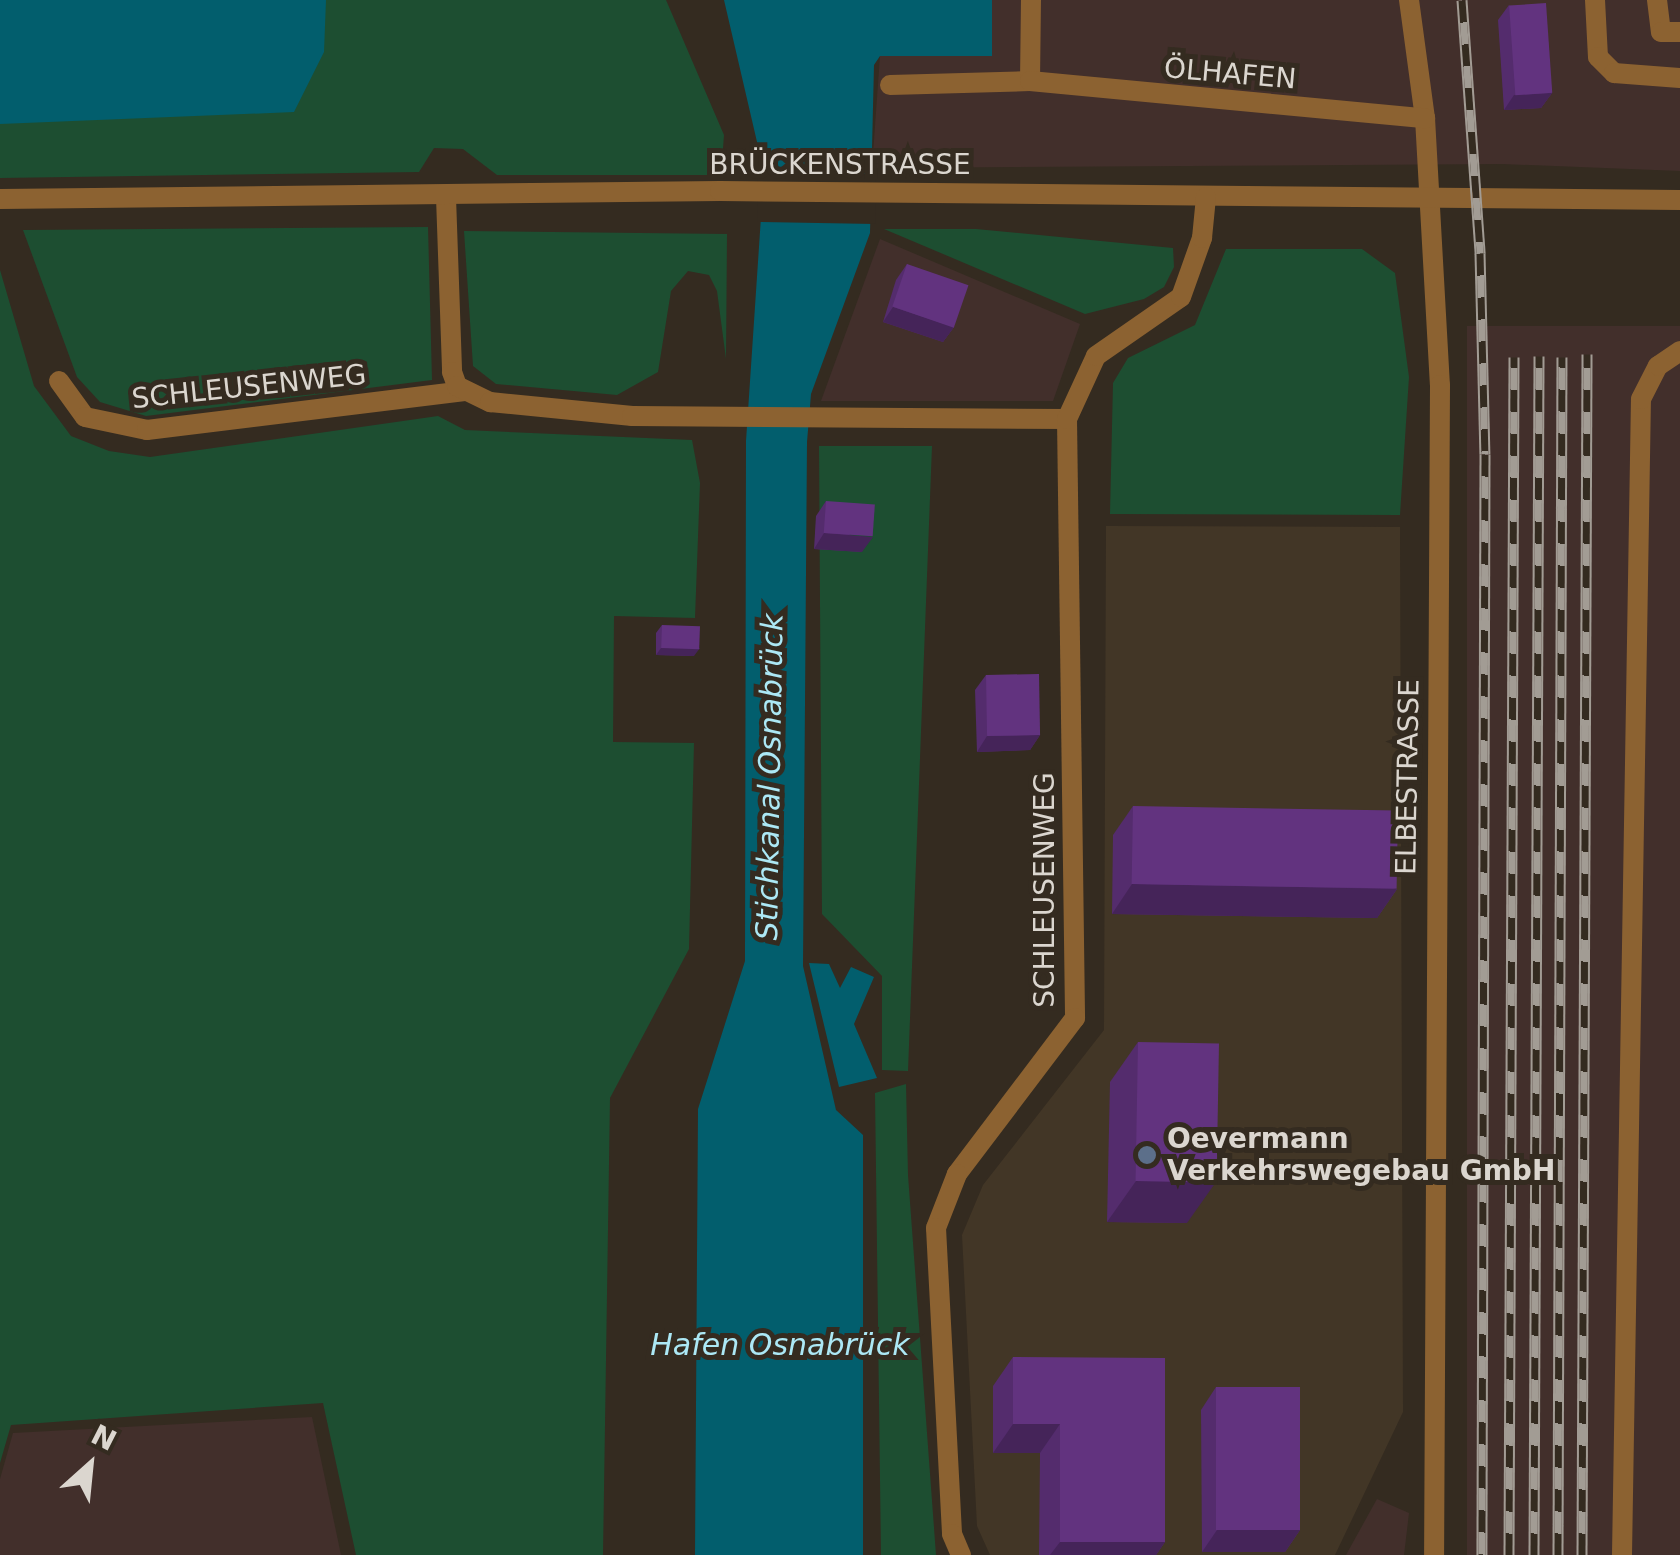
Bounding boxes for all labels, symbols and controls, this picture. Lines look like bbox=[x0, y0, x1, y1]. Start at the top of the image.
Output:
street label: ÖLHAFEN bbox=[1162, 51, 1298, 97]
street label: BRÜCKENSTRASSE bbox=[709, 148, 971, 182]
street label: SCHLEUSENWEG bbox=[130, 358, 368, 416]
water label: Stichkanal Osnabrück bbox=[749, 613, 791, 941]
street label: ELBESTRASSE bbox=[1389, 679, 1427, 875]
street label: SCHLEUSENWEG bbox=[1028, 772, 1062, 1008]
place label: Oevermann Verkehrswegebau GmbH bbox=[1167, 1122, 1555, 1188]
marker: Oevermann Verkehrswegebau GmbH bbox=[1136, 1144, 1158, 1166]
water label: Hafen Osnabrück bbox=[650, 1327, 910, 1363]
north arrow bbox=[40, 1415, 140, 1515]
text: N bbox=[86, 1418, 122, 1458]

